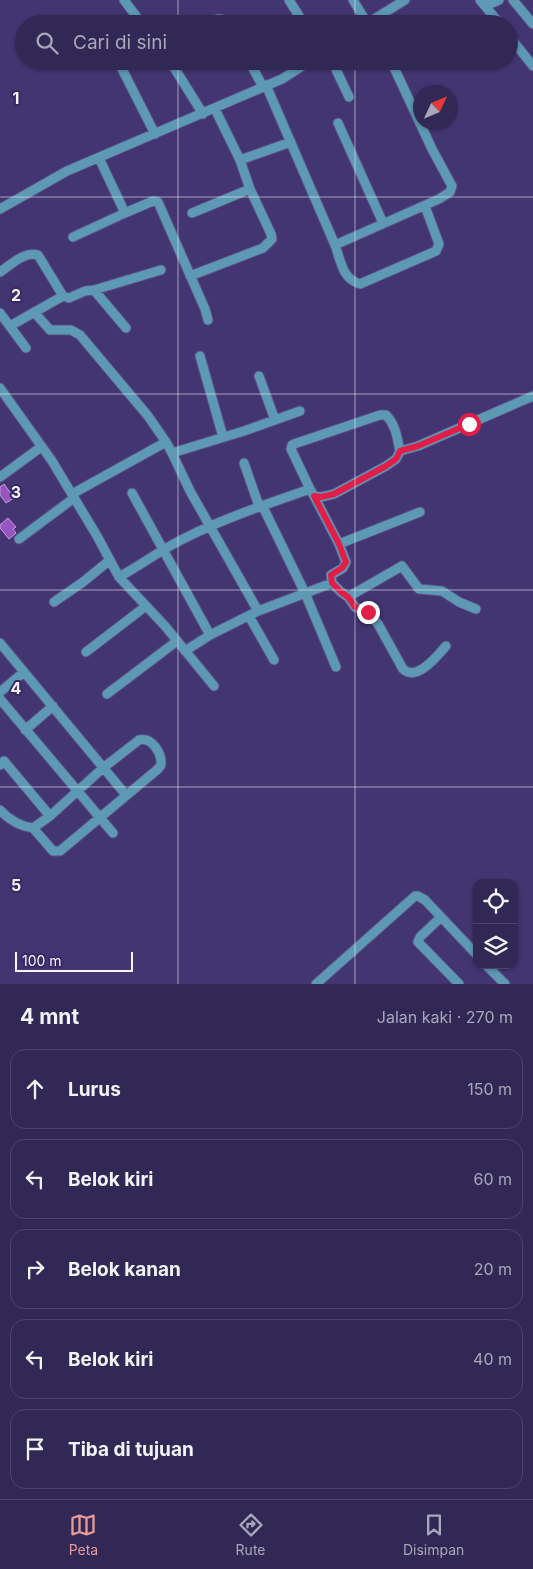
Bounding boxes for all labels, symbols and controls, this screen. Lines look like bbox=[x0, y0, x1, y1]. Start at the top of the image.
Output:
search box bbox=[15, 15, 518, 70]
icon: search bbox=[33, 29, 61, 57]
text: Cari di sini bbox=[73, 31, 167, 54]
north arrow bbox=[413, 85, 458, 130]
text: 1 bbox=[13, 88, 19, 108]
text: 2 bbox=[11, 285, 21, 305]
route start bbox=[458, 413, 481, 436]
text: 3 bbox=[11, 482, 21, 502]
route end bbox=[357, 601, 380, 624]
text: 4 bbox=[11, 678, 22, 698]
text: 5 bbox=[11, 875, 21, 895]
map controls bbox=[473, 879, 518, 969]
button: locate bbox=[473, 879, 518, 924]
button: layers bbox=[473, 924, 518, 969]
scale bar bbox=[15, 949, 132, 972]
text: 100 m bbox=[22, 952, 62, 969]
text: 4 mnt bbox=[20, 1004, 79, 1029]
text: Jalan kaki · 270 m bbox=[377, 1007, 513, 1027]
icon: ahead bbox=[21, 1075, 49, 1103]
text: Lurus bbox=[68, 1078, 121, 1101]
text: 150 m bbox=[467, 1079, 512, 1099]
icon: left bbox=[21, 1165, 49, 1193]
text: Belok kiri bbox=[68, 1168, 153, 1191]
text: 60 m bbox=[473, 1169, 512, 1189]
icon: right bbox=[21, 1255, 49, 1283]
text: Belok kanan bbox=[68, 1258, 181, 1281]
text: 20 m bbox=[474, 1259, 512, 1279]
icon: left bbox=[21, 1345, 49, 1373]
text: Belok kiri bbox=[68, 1348, 153, 1371]
text: 40 m bbox=[473, 1349, 512, 1369]
icon: arrive bbox=[21, 1435, 49, 1463]
text: Tiba di tujuan bbox=[68, 1438, 194, 1461]
tab: Peta bbox=[69, 1511, 98, 1558]
tab: Rute bbox=[236, 1511, 266, 1558]
tab: Disimpan bbox=[403, 1511, 464, 1558]

